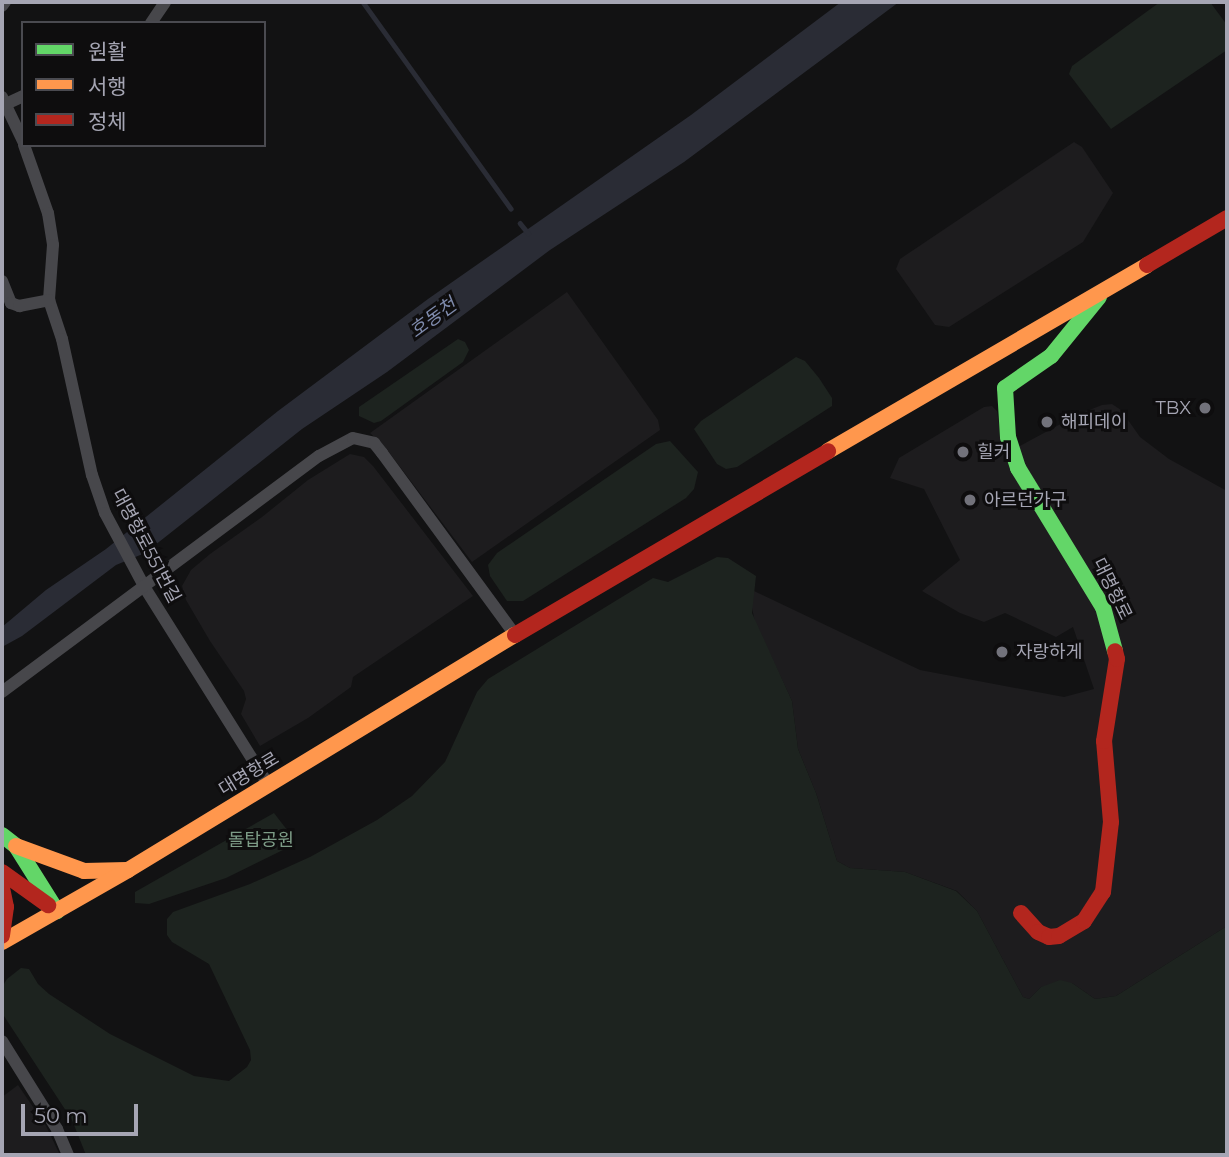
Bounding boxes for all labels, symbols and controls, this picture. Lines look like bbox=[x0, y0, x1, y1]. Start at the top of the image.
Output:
legend bbox=[21, 21, 266, 147]
text: 원활 bbox=[88, 39, 127, 64]
text: 서행 bbox=[88, 74, 127, 99]
text: 정체 bbox=[88, 109, 127, 134]
water label: 호동천 bbox=[405, 293, 461, 343]
place label: TBX bbox=[1155, 397, 1191, 419]
marker: TBX bbox=[1197, 400, 1213, 416]
place label: 해피데이 bbox=[1061, 411, 1127, 433]
marker: 해피데이 bbox=[1039, 414, 1055, 430]
place label: 힐커 bbox=[977, 441, 1010, 463]
marker: 힐커 bbox=[955, 444, 971, 460]
street label: 대명항로551번길 bbox=[107, 485, 185, 607]
place label: 아르던가구 bbox=[984, 489, 1067, 511]
marker: 아르던가구 bbox=[962, 492, 978, 508]
street label: 대명항로 bbox=[1088, 554, 1136, 624]
place label: 자랑하게 bbox=[1016, 641, 1082, 663]
marker: 자랑하게 bbox=[994, 644, 1010, 660]
street label: 대명항로 bbox=[215, 748, 283, 800]
park label: 돌탑공원 bbox=[228, 829, 294, 851]
scale bar bbox=[24, 1090, 142, 1134]
text: 50 m bbox=[34, 1103, 88, 1128]

